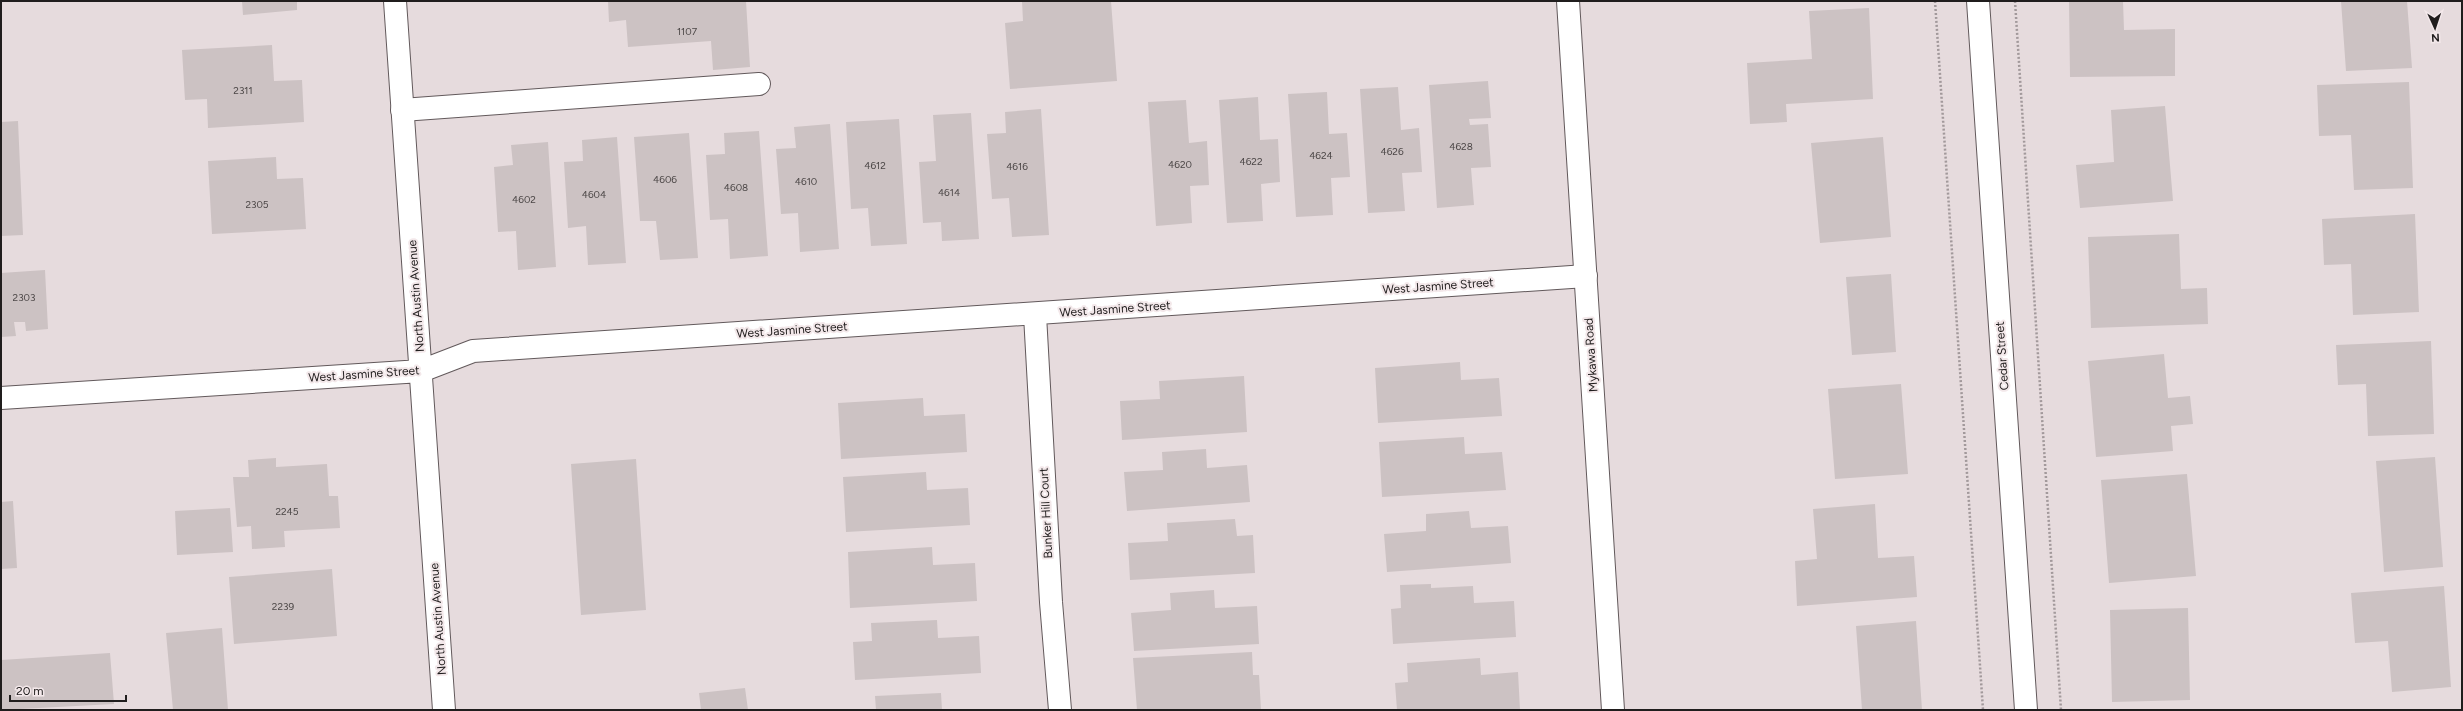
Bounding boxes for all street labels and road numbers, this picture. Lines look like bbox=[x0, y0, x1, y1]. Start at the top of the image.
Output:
street label: North Austin Avenue bbox=[405, 239, 427, 353]
street label: West Jasmine Street bbox=[1382, 275, 1494, 297]
street label: West Jasmine Street bbox=[1059, 298, 1171, 320]
street label: Mykawa Road bbox=[1581, 318, 1601, 392]
street label: West Jasmine Street bbox=[736, 319, 848, 341]
street label: Cedar Street bbox=[1993, 321, 2011, 391]
street label: West Jasmine Street bbox=[308, 363, 420, 385]
street label: Bunker Hill Court bbox=[1037, 467, 1055, 559]
street label: North Austin Avenue bbox=[427, 562, 449, 676]

